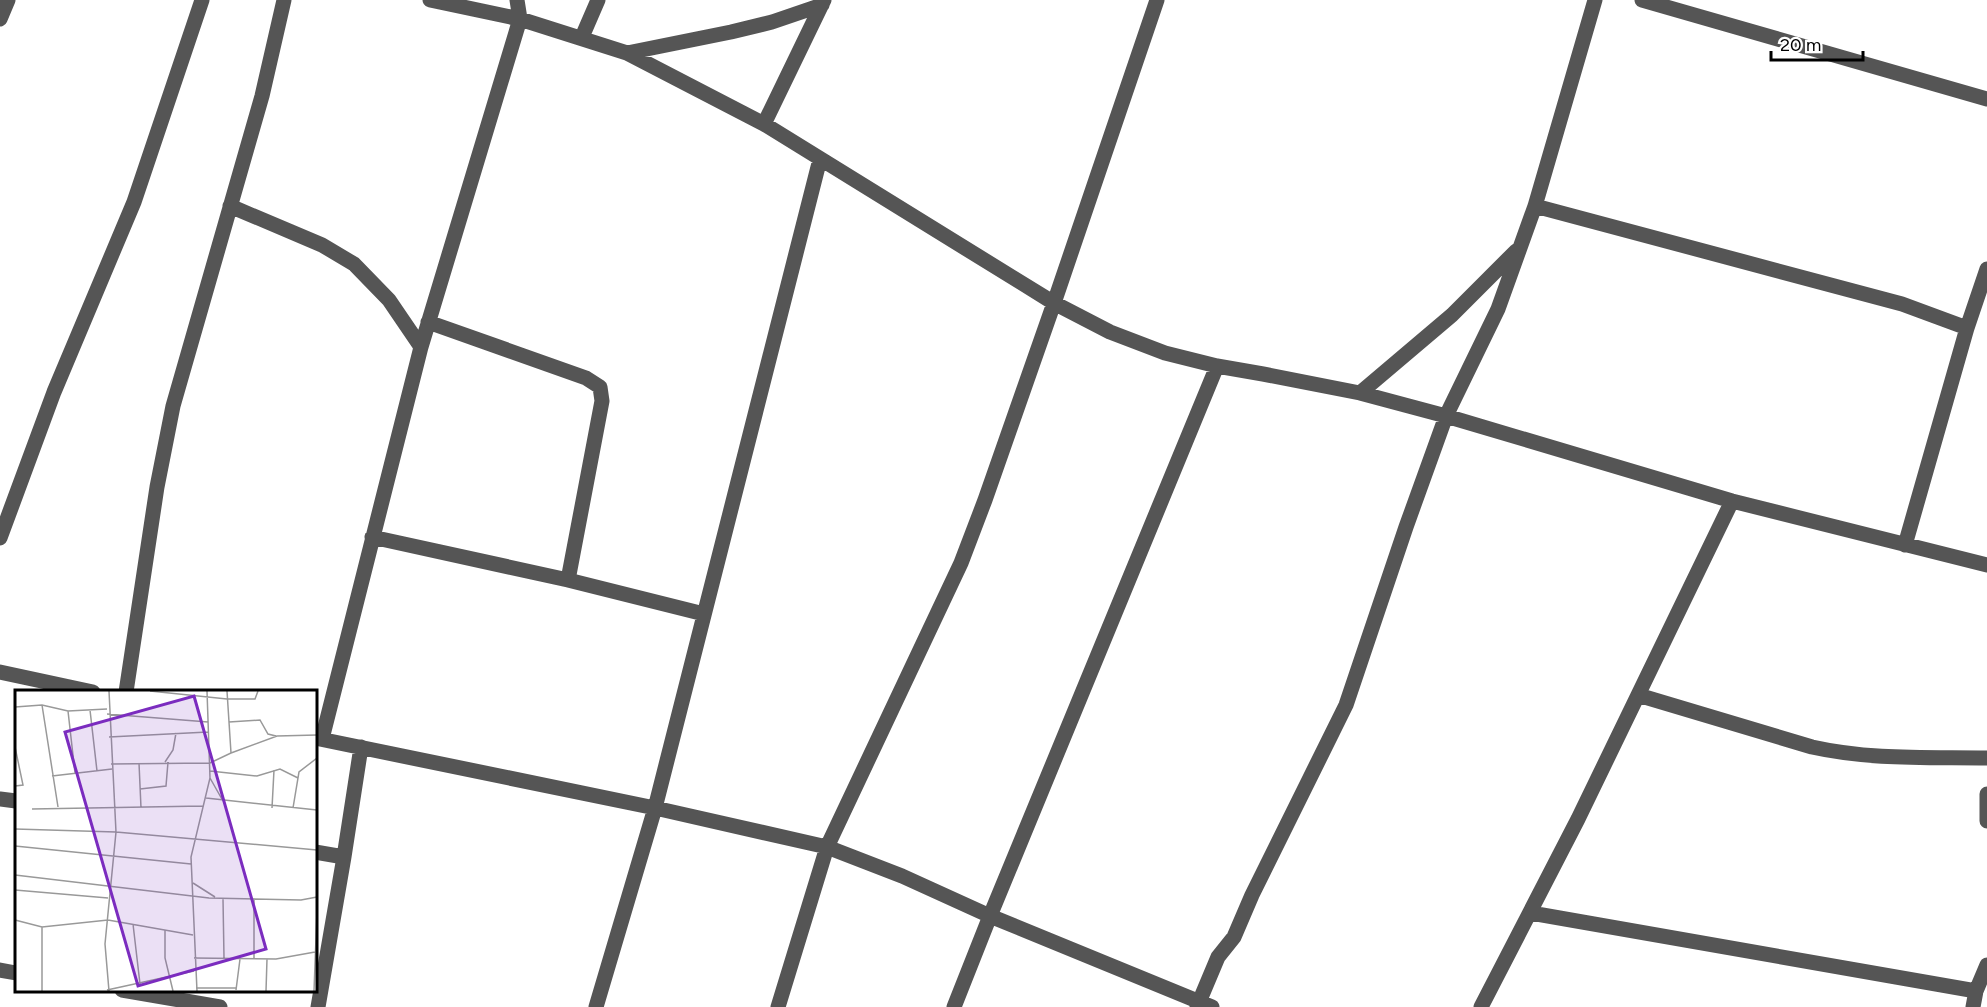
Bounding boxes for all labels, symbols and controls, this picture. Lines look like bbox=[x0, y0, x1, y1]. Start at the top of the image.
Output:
scale bar bbox=[1771, 24, 1862, 62]
text: 20 m bbox=[1780, 34, 1821, 56]
inset map bbox=[15, 690, 316, 992]

